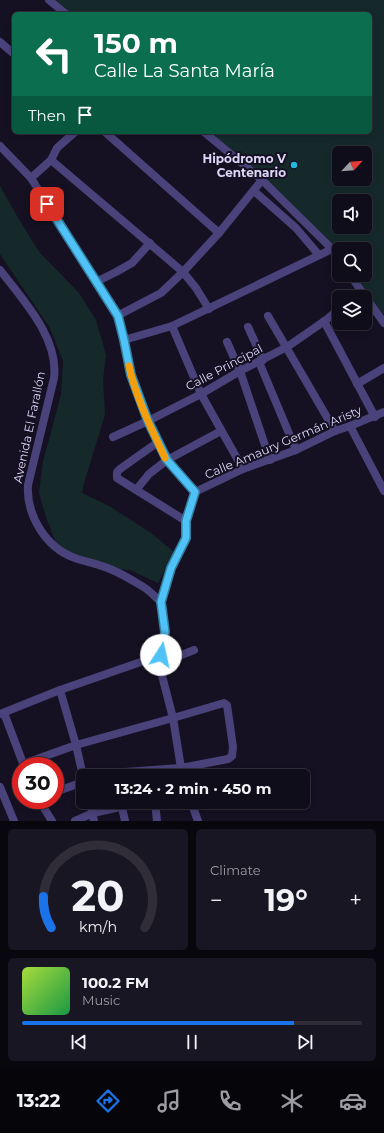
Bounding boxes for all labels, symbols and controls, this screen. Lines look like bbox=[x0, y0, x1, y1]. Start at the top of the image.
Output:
text: 150 m bbox=[94, 26, 178, 60]
icon: left bbox=[28, 28, 80, 80]
text: Calle La Santa María bbox=[94, 60, 275, 82]
icon: arrive bbox=[74, 104, 96, 126]
text: Then bbox=[28, 106, 66, 125]
north arrow bbox=[332, 146, 372, 186]
map controls bbox=[332, 146, 372, 330]
place label: Hipódromo V Centenario bbox=[202, 151, 287, 180]
marker: Hipódromo V Centenario bbox=[289, 160, 299, 170]
pin bbox=[30, 187, 64, 221]
icon: arrive bbox=[36, 193, 58, 215]
button: sound bbox=[332, 194, 372, 234]
button: search bbox=[332, 242, 372, 282]
button: layers bbox=[332, 290, 372, 330]
street label: Calle Principal bbox=[183, 340, 265, 394]
street label: Avenida El Farallón bbox=[10, 370, 48, 484]
street label: Calle Amaury Germán Aristy bbox=[202, 402, 364, 482]
position arrow bbox=[140, 634, 182, 676]
speed limit sign: 30 bbox=[12, 757, 64, 809]
text: 13:24 · 2 min · 450 m bbox=[115, 779, 271, 798]
text: Climate bbox=[210, 862, 261, 878]
text: 20 bbox=[72, 870, 124, 920]
text: 19° bbox=[264, 882, 308, 919]
text: − bbox=[210, 887, 223, 914]
text: + bbox=[349, 887, 362, 914]
text: km/h bbox=[79, 917, 117, 935]
text: 100.2 FM bbox=[82, 973, 149, 992]
text: Music bbox=[82, 992, 120, 1008]
icon: previous bbox=[68, 1031, 90, 1053]
icon: pause bbox=[181, 1031, 203, 1053]
icon: next bbox=[294, 1031, 316, 1053]
icon: directions bbox=[94, 1087, 122, 1115]
icon: music bbox=[155, 1087, 183, 1115]
icon: phone bbox=[216, 1087, 244, 1115]
icon: climate bbox=[278, 1087, 306, 1115]
icon: car bbox=[339, 1087, 367, 1115]
text: 13:22 bbox=[17, 1090, 60, 1112]

